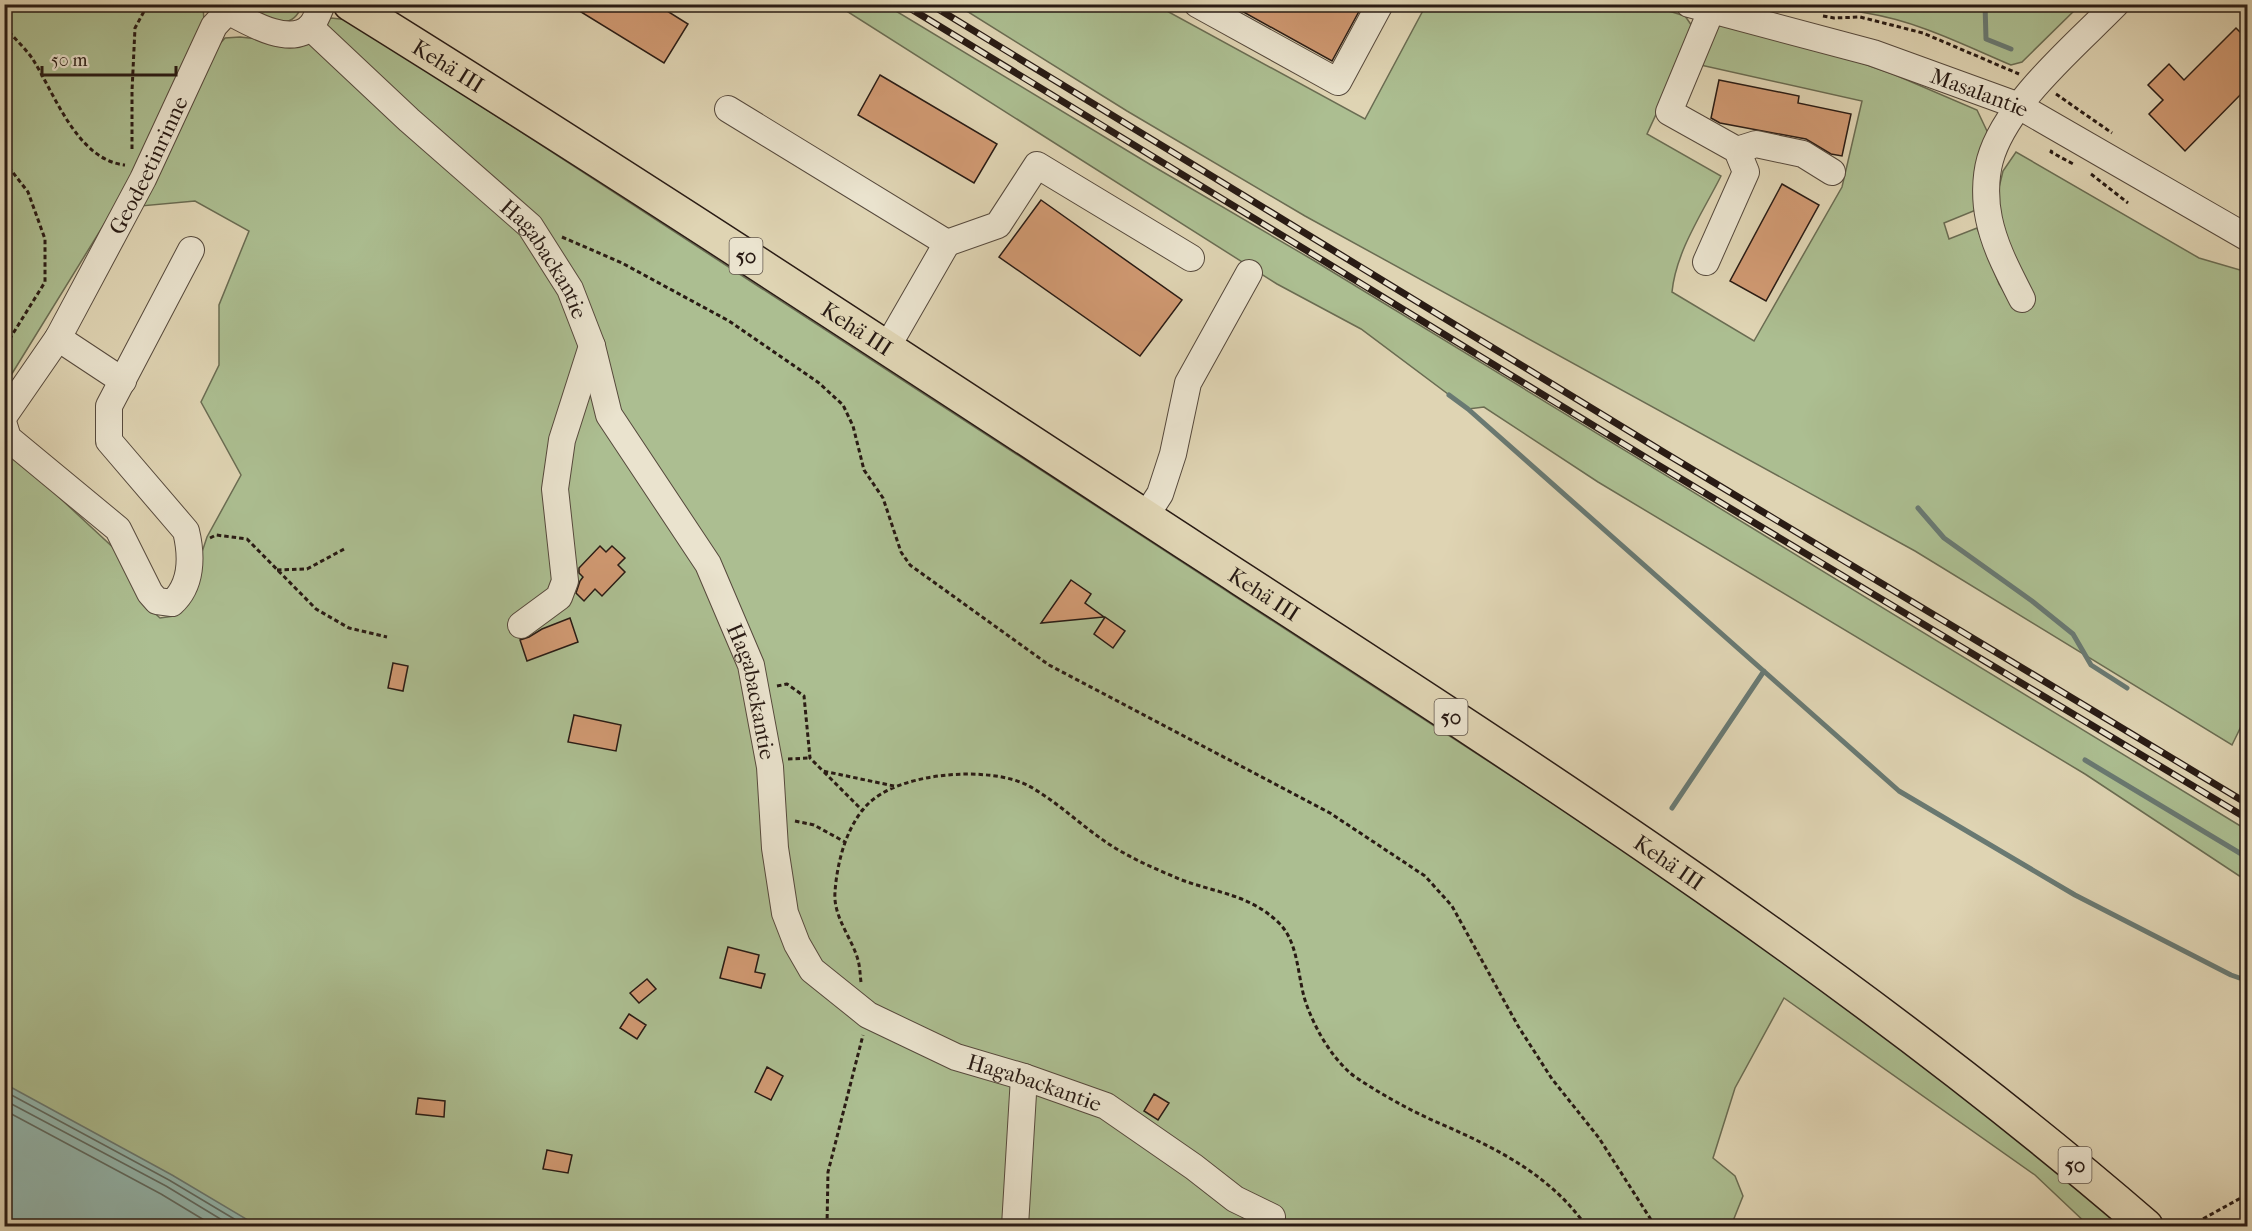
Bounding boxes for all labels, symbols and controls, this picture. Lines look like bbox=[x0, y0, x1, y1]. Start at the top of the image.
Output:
street label: Kehä III bbox=[407, 34, 489, 99]
scale bar bbox=[42, 39, 176, 77]
text: 50 m bbox=[51, 50, 88, 71]
street label: Masalantie bbox=[1927, 63, 2033, 123]
street label: Geodeetinrinne bbox=[104, 92, 194, 239]
street label: Hagabackantie bbox=[495, 194, 592, 323]
road number: 50 bbox=[730, 238, 762, 274]
street label: Kehä III bbox=[816, 297, 897, 362]
street label: Kehä III bbox=[1223, 562, 1304, 627]
street label: Hagabackantie bbox=[721, 620, 780, 762]
road number: 50 bbox=[1434, 699, 1468, 735]
street label: Kehä III bbox=[1629, 830, 1709, 897]
street label: Hagabackantie bbox=[964, 1049, 1105, 1117]
road number: 50 bbox=[2058, 1147, 2092, 1183]

